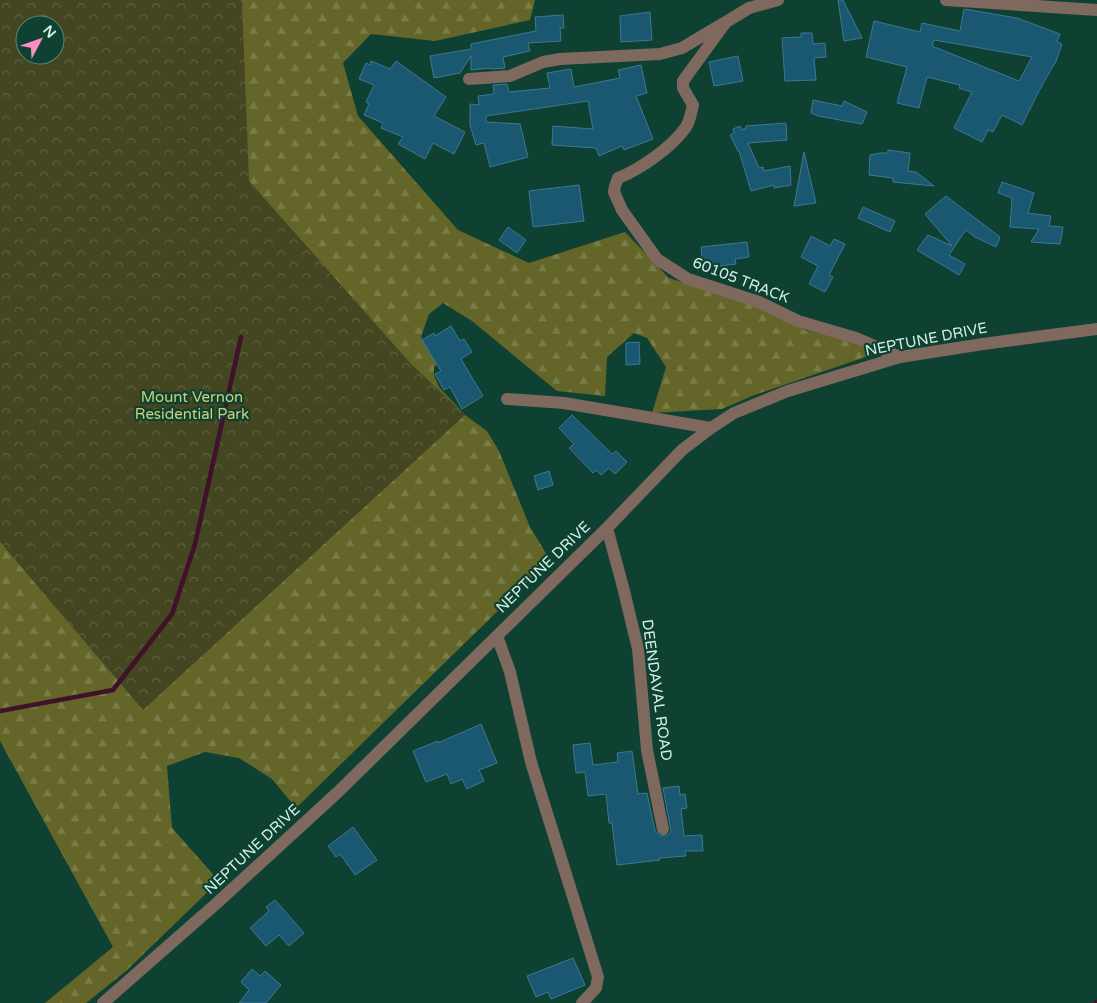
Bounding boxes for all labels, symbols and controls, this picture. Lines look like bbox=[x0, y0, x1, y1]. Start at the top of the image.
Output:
north arrow bbox=[15, 15, 65, 65]
text: N bbox=[39, 22, 60, 42]
street label: 60105 TRACK bbox=[690, 253, 792, 307]
street label: NEPTUNE DRIVE bbox=[863, 318, 989, 360]
park label: Mount Vernon Residential Park bbox=[135, 388, 249, 423]
street label: NEPTUNE DRIVE bbox=[492, 517, 594, 617]
street label: DEENDAVAL ROAD bbox=[638, 618, 676, 762]
street label: NEPTUNE DRIVE bbox=[201, 800, 303, 898]

